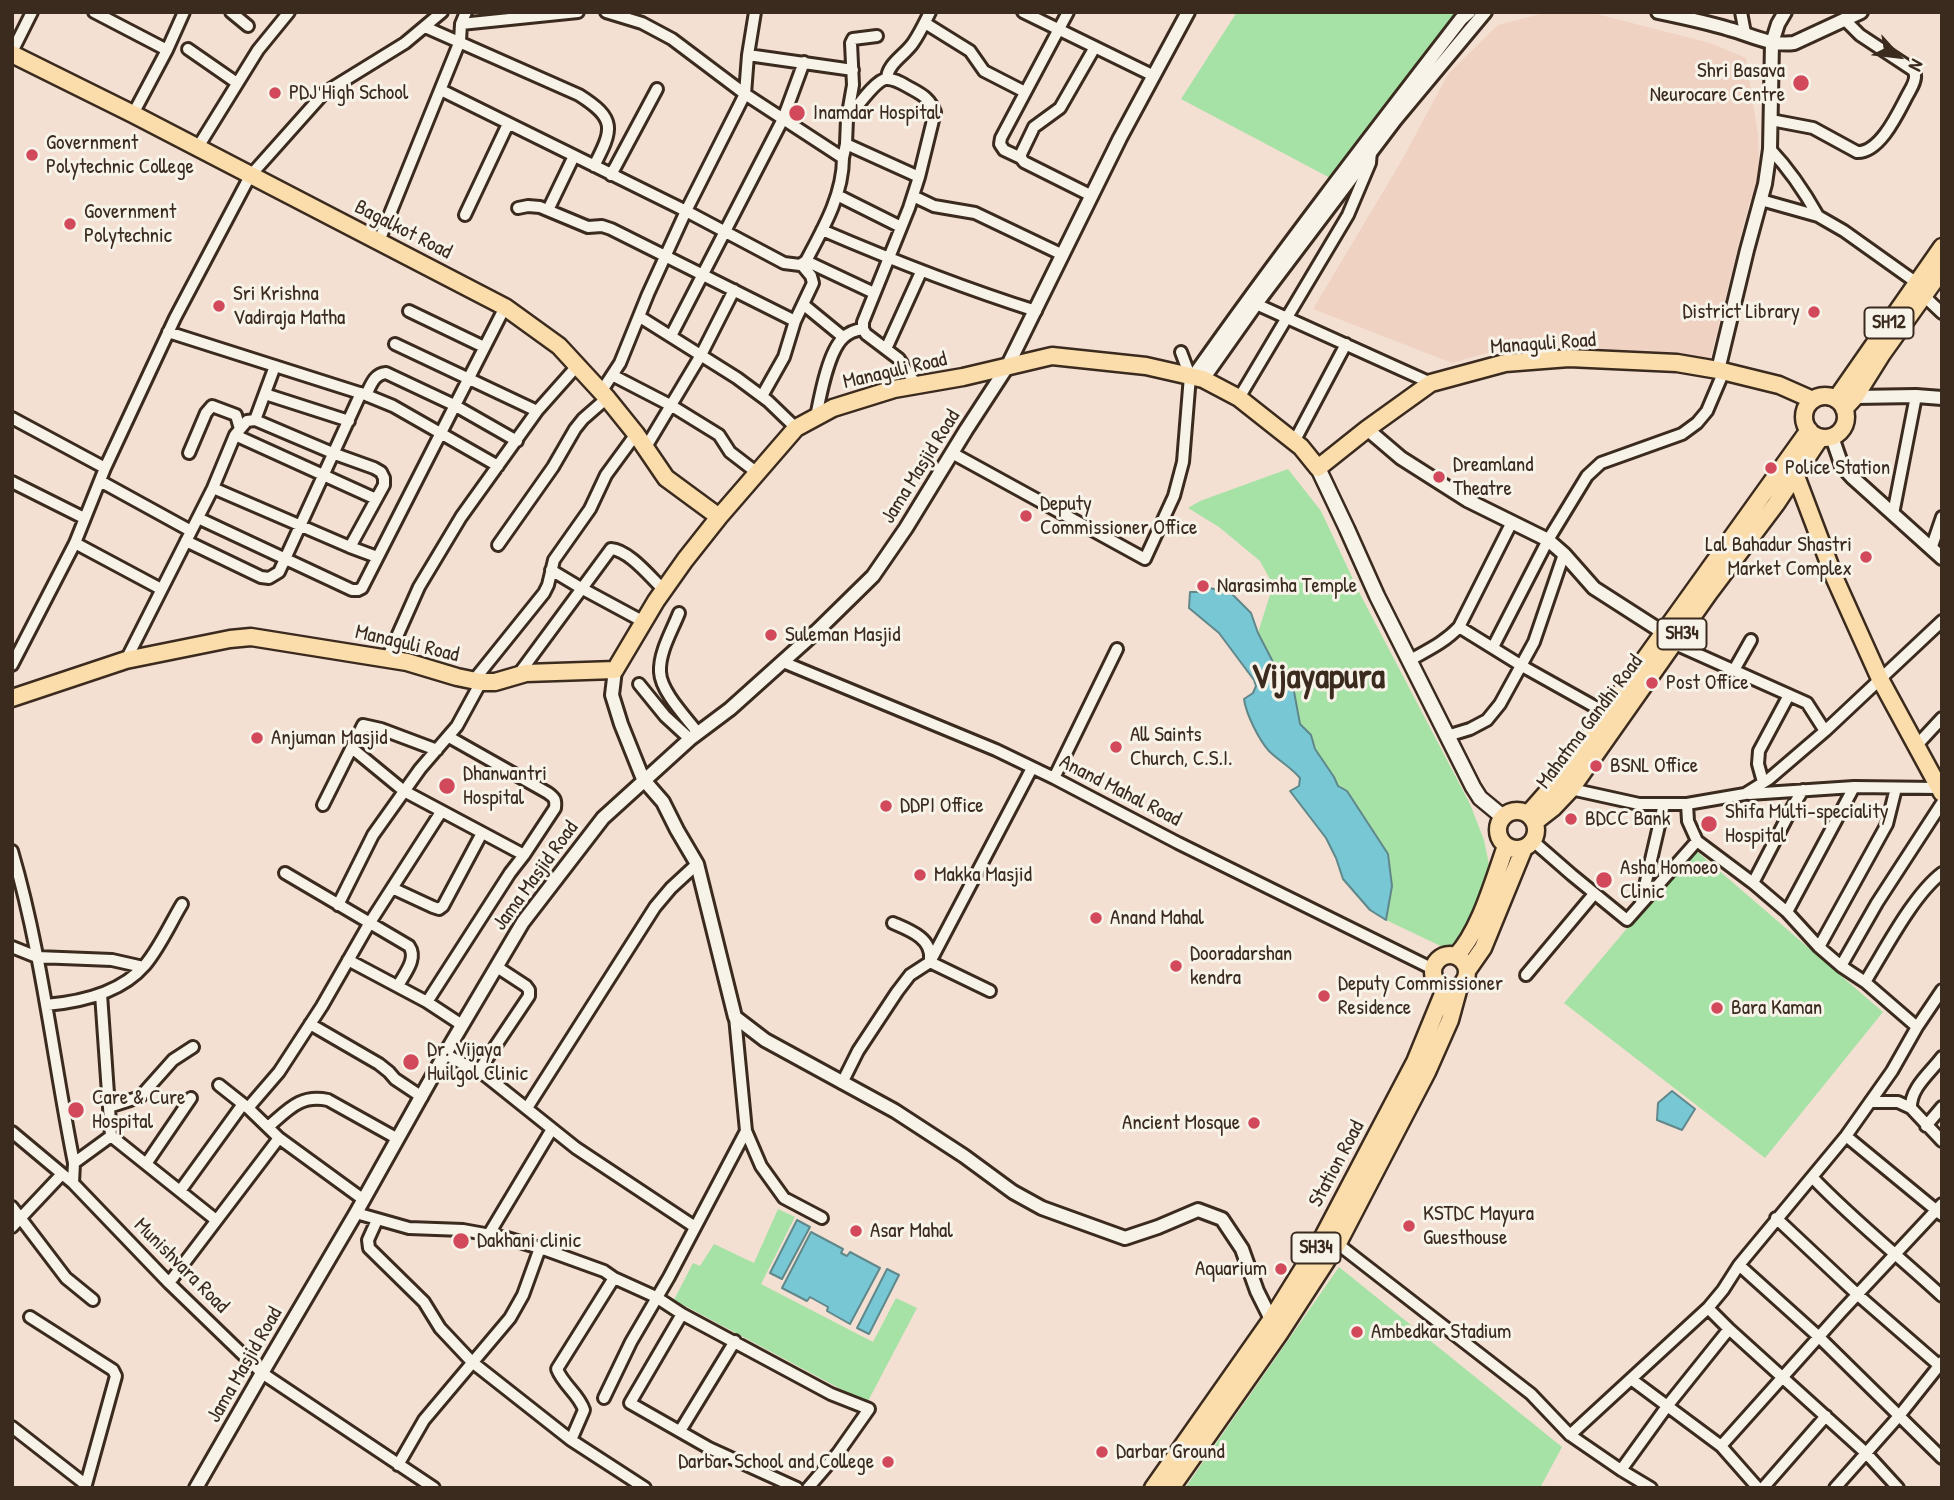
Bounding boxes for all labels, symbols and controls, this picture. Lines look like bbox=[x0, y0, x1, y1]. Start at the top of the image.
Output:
north arrow bbox=[1863, 21, 1933, 91]
text: N bbox=[1903, 55, 1931, 76]
place label: Shri Basava Neurocare Centre bbox=[1650, 58, 1785, 108]
marker: Shri Basava Neurocare Centre bbox=[1791, 73, 1811, 93]
place label: PDJ High School bbox=[289, 80, 408, 106]
marker: PDJ High School bbox=[267, 85, 283, 101]
place label: Inamdar Hospital bbox=[813, 100, 940, 126]
marker: Inamdar Hospital bbox=[787, 103, 807, 123]
place label: Government Polytechnic College bbox=[46, 130, 194, 180]
marker: Government Polytechnic College bbox=[24, 147, 40, 163]
street label: Bagalkot Road bbox=[350, 195, 456, 265]
place label: Government Polytechnic bbox=[84, 199, 176, 249]
marker: Government Polytechnic bbox=[62, 216, 78, 232]
place label: Sri Krishna Vadiraja Matha bbox=[233, 281, 345, 331]
marker: Sri Krishna Vadiraja Matha bbox=[211, 298, 227, 314]
place label: District Library bbox=[1683, 299, 1800, 325]
marker: District Library bbox=[1806, 304, 1822, 320]
road number: SH12 bbox=[1864, 308, 1913, 338]
street label: Managuli Road bbox=[1489, 328, 1597, 360]
street label: Managuli Road bbox=[841, 347, 949, 395]
street label: Jama Masjid Road bbox=[876, 406, 966, 528]
place label: Dreamland Theatre bbox=[1453, 452, 1533, 502]
place label: Police Station bbox=[1785, 455, 1890, 481]
marker: Police Station bbox=[1763, 460, 1779, 476]
marker: Dreamland Theatre bbox=[1431, 469, 1447, 485]
place label: Deputy Commissioner Office bbox=[1040, 491, 1197, 541]
marker: Deputy Commissioner Office bbox=[1018, 508, 1034, 524]
place label: Lal Bahadur Shastri Market Complex bbox=[1705, 532, 1852, 582]
marker: Lal Bahadur Shastri Market Complex bbox=[1858, 549, 1874, 565]
place label: Narasimha Temple bbox=[1217, 573, 1357, 599]
marker: Narasimha Temple bbox=[1195, 578, 1211, 594]
road number: SH34 bbox=[1658, 618, 1706, 650]
street label: Managuli Road bbox=[353, 620, 461, 668]
place label: Suleman Masjid bbox=[785, 622, 900, 648]
marker: Suleman Masjid bbox=[763, 627, 779, 643]
street label: Mahatma Gandhi Road bbox=[1531, 650, 1649, 794]
district label: Vijayapura bbox=[1251, 658, 1385, 700]
place label: Post Office bbox=[1666, 670, 1749, 696]
marker: Post Office bbox=[1644, 675, 1660, 691]
place label: All Saints Church, C.S.I. bbox=[1130, 722, 1232, 772]
place label: Anjuman Masjid bbox=[271, 725, 388, 751]
marker: Anjuman Masjid bbox=[249, 730, 265, 746]
marker: All Saints Church, C.S.I. bbox=[1108, 739, 1124, 755]
street label: Anand Mahal Road bbox=[1055, 750, 1185, 832]
place label: BSNL Office bbox=[1610, 753, 1698, 779]
marker: BSNL Office bbox=[1588, 758, 1604, 774]
place label: Dhanwantri Hospital bbox=[463, 761, 547, 811]
marker: Dhanwantri Hospital bbox=[437, 776, 457, 796]
place label: DDPI Office bbox=[900, 793, 984, 819]
marker: DDPI Office bbox=[878, 798, 894, 814]
place label: Shifa Multi-speciality Hospital bbox=[1725, 799, 1889, 849]
place label: BDCC Bank bbox=[1585, 806, 1671, 832]
marker: BDCC Bank bbox=[1563, 811, 1579, 827]
marker: Shifa Multi-speciality Hospital bbox=[1699, 814, 1719, 834]
street label: Jama Masjid Road bbox=[488, 816, 584, 936]
place label: Asha Homoeo Clinic bbox=[1620, 855, 1718, 905]
place label: Makka Masjid bbox=[934, 862, 1032, 888]
marker: Makka Masjid bbox=[912, 867, 928, 883]
marker: Asha Homoeo Clinic bbox=[1594, 870, 1614, 890]
place label: Anand Mahal bbox=[1110, 905, 1204, 931]
marker: Anand Mahal bbox=[1088, 910, 1104, 926]
place label: Dooradarshan kendra bbox=[1190, 941, 1292, 991]
marker: Dooradarshan kendra bbox=[1168, 958, 1184, 974]
place label: Deputy Commissioner Residence bbox=[1338, 971, 1503, 1021]
marker: Deputy Commissioner Residence bbox=[1316, 988, 1332, 1004]
place label: Bara Kaman bbox=[1731, 995, 1822, 1021]
marker: Bara Kaman bbox=[1709, 1000, 1725, 1016]
place label: Dr. Vijaya Huilgol Clinic bbox=[427, 1037, 528, 1087]
marker: Dr. Vijaya Huilgol Clinic bbox=[401, 1052, 421, 1072]
place label: Care & Cure Hospital bbox=[92, 1085, 185, 1135]
marker: Care & Cure Hospital bbox=[66, 1100, 86, 1120]
place label: Ancient Mosque bbox=[1122, 1110, 1240, 1136]
marker: Ancient Mosque bbox=[1246, 1115, 1262, 1131]
street label: Station Road bbox=[1304, 1116, 1370, 1212]
place label: KSTDC Mayura Guesthouse bbox=[1423, 1201, 1534, 1251]
street label: Munishvara Road bbox=[128, 1213, 234, 1319]
place label: Asar Mahal bbox=[870, 1218, 953, 1244]
marker: KSTDC Mayura Guesthouse bbox=[1401, 1218, 1417, 1234]
marker: Asar Mahal bbox=[848, 1223, 864, 1239]
place label: Dakhani clinic bbox=[477, 1228, 581, 1254]
marker: Dakhani clinic bbox=[451, 1231, 471, 1251]
road number: SH34 bbox=[1292, 1232, 1340, 1264]
place label: Aquarium bbox=[1195, 1256, 1267, 1282]
marker: Aquarium bbox=[1273, 1261, 1289, 1277]
street label: Jama Masjid Road bbox=[202, 1303, 288, 1427]
place label: Ambedkar Stadium bbox=[1371, 1319, 1511, 1345]
marker: Ambedkar Stadium bbox=[1349, 1324, 1365, 1340]
place label: Darbar Ground bbox=[1116, 1439, 1225, 1465]
marker: Darbar Ground bbox=[1094, 1444, 1110, 1460]
place label: Darbar School and College bbox=[678, 1449, 874, 1475]
marker: Darbar School and College bbox=[880, 1454, 896, 1470]

